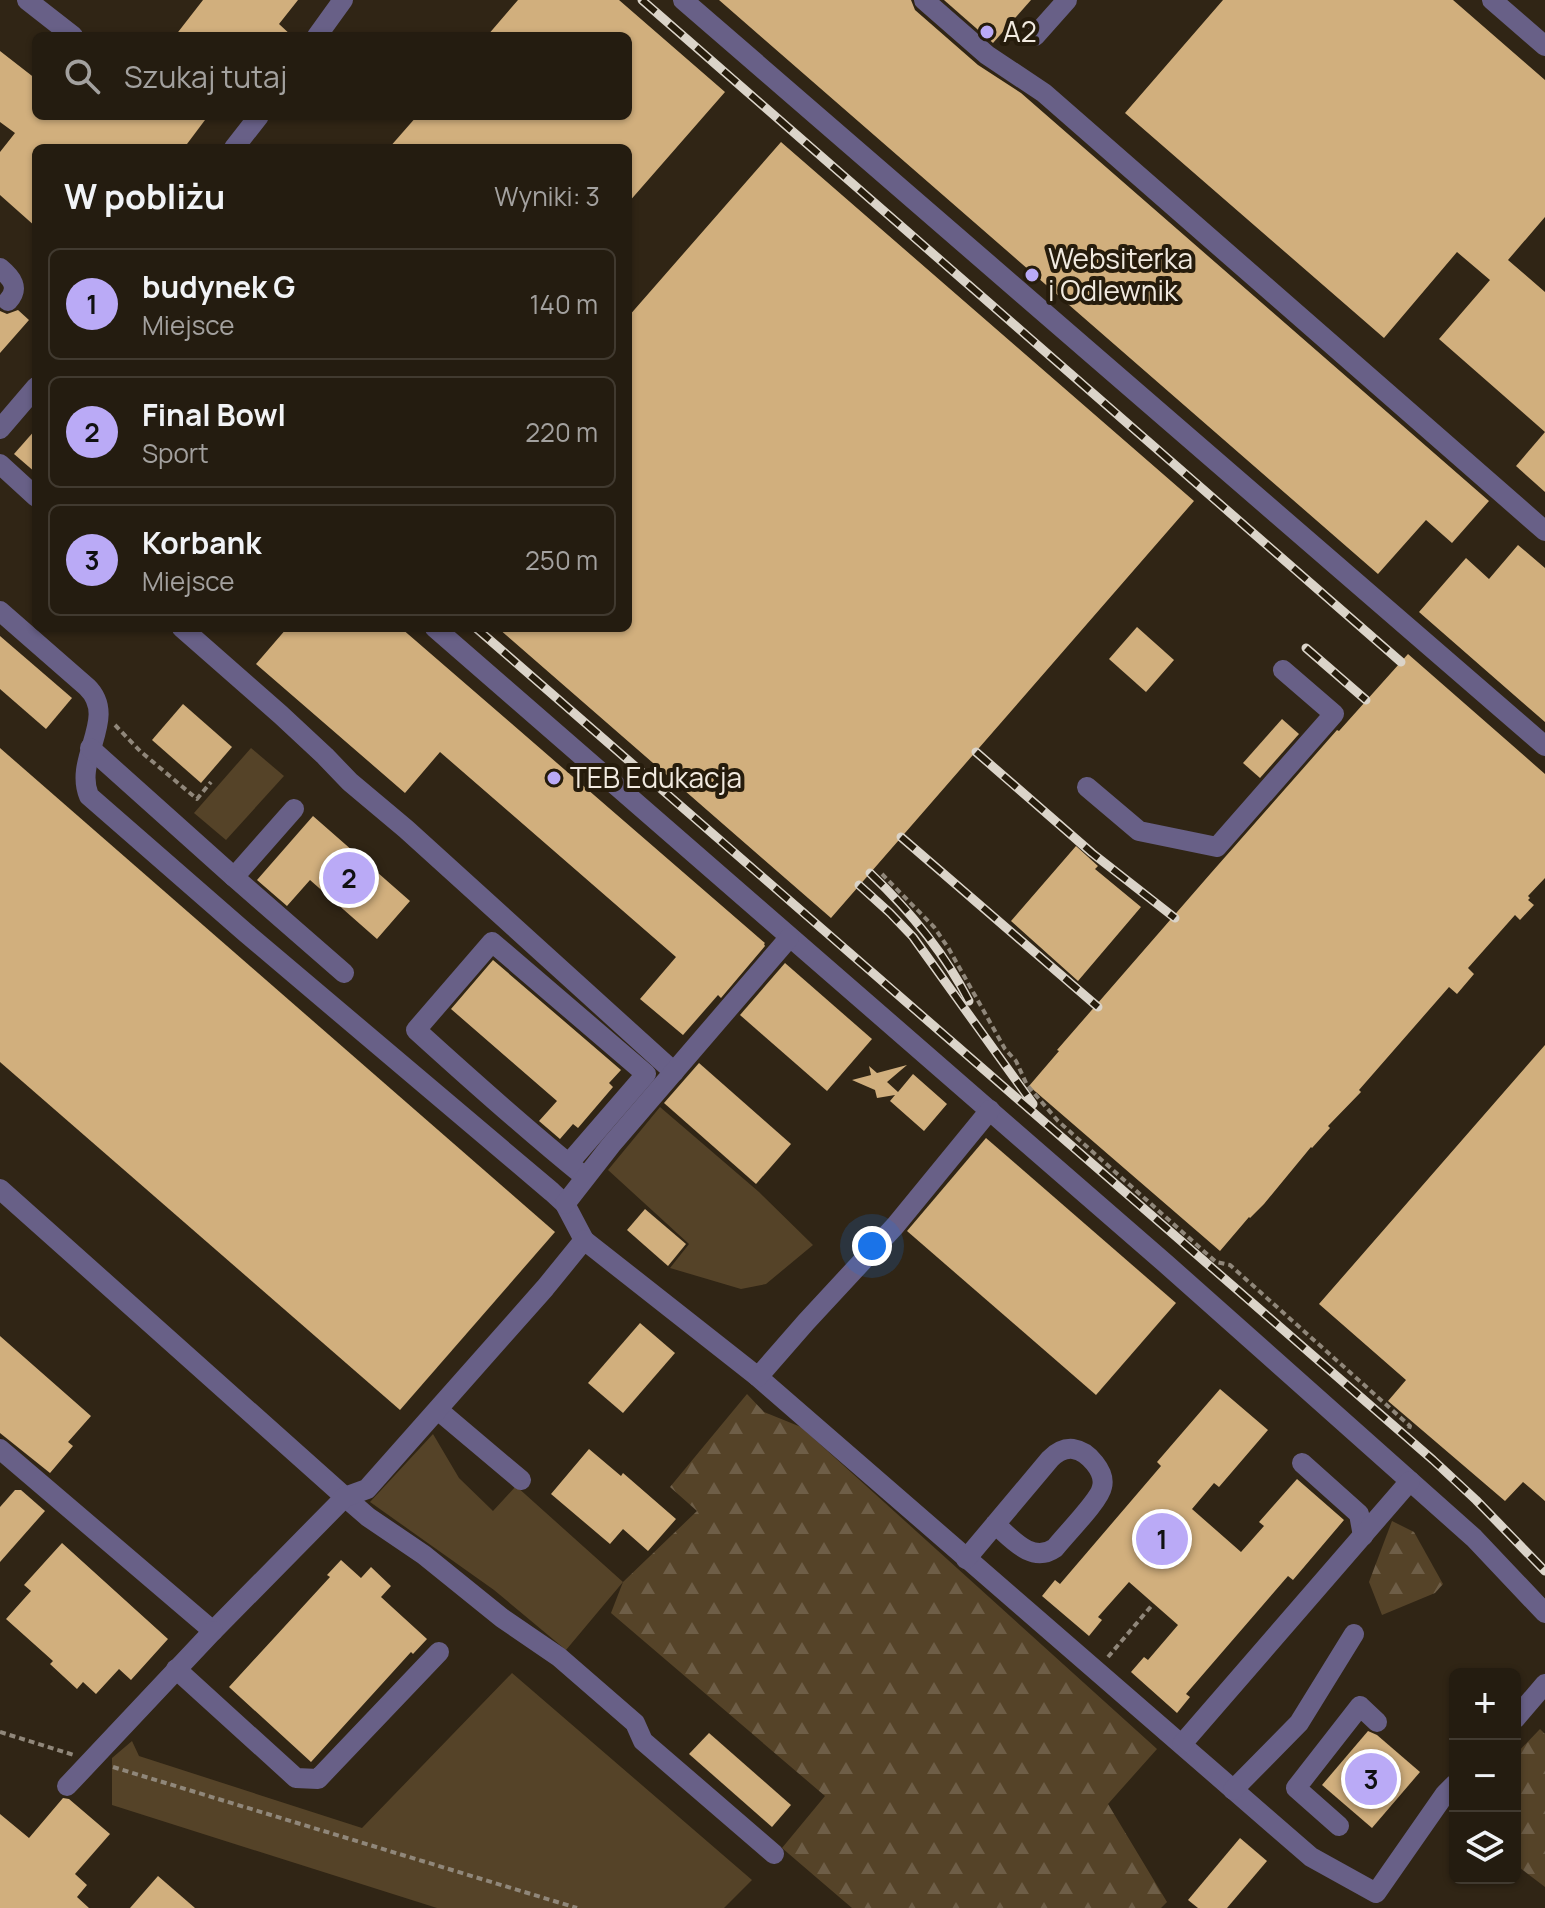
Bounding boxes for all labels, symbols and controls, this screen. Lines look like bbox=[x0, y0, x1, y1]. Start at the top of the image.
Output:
place label: A2 bbox=[1003, 12, 1037, 50]
marker: A2 bbox=[978, 23, 996, 41]
search box bbox=[32, 32, 632, 120]
icon: search bbox=[60, 54, 104, 98]
text: Szukaj tutaj bbox=[124, 56, 287, 97]
text: W pobliżu bbox=[64, 173, 225, 219]
text: Wyniki: 3 bbox=[494, 178, 600, 214]
place label: Websiterka i Odlewnik bbox=[1048, 239, 1193, 309]
text: budynek G bbox=[142, 266, 295, 307]
marker: Websiterka i Odlewnik bbox=[1023, 266, 1041, 284]
text: 1 bbox=[86, 286, 98, 322]
text: 140 m bbox=[529, 286, 598, 322]
text: Miejsce bbox=[142, 307, 234, 343]
text: Final Bowl bbox=[142, 394, 286, 435]
text: 2 bbox=[84, 414, 100, 450]
text: 220 m bbox=[525, 414, 598, 450]
text: Sport bbox=[142, 435, 209, 471]
text: Korbank bbox=[142, 522, 261, 563]
text: 3 bbox=[84, 542, 100, 578]
text: 250 m bbox=[525, 542, 598, 578]
text: Miejsce bbox=[142, 563, 234, 599]
place label: TEB Edukacja bbox=[570, 758, 742, 796]
marker: TEB Edukacja bbox=[545, 769, 563, 787]
pin: 2 bbox=[323, 848, 375, 908]
your location bbox=[852, 1226, 892, 1266]
pin: 1 bbox=[1136, 1509, 1188, 1569]
map controls bbox=[1449, 1668, 1521, 1884]
button: + bbox=[1449, 1668, 1521, 1740]
button: − bbox=[1449, 1740, 1521, 1812]
pin: 3 bbox=[1345, 1749, 1397, 1809]
button: layers bbox=[1449, 1812, 1521, 1884]

